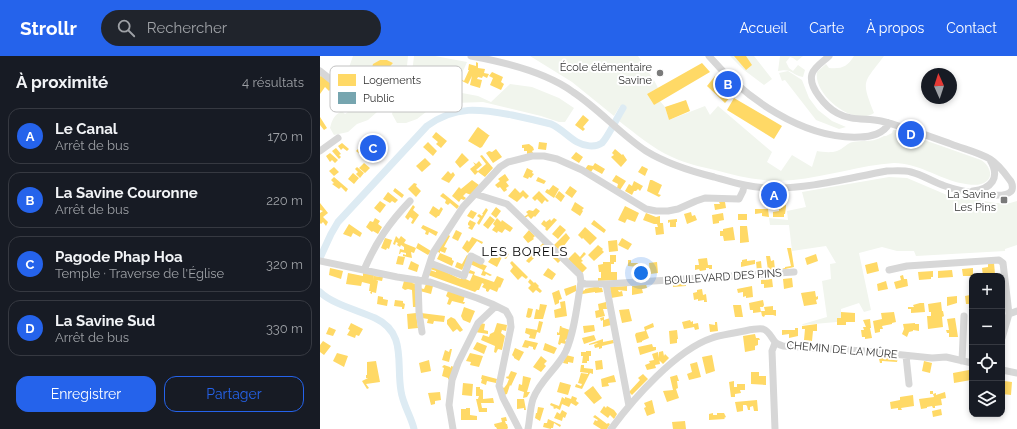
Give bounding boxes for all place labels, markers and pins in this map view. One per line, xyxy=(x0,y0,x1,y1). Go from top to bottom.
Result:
place label: École élémentaire Savine xyxy=(560,60,653,87)
marker: École élémentaire Savine xyxy=(655,68,665,78)
pin: B xyxy=(715,69,741,99)
pin: D xyxy=(898,119,924,149)
pin: C xyxy=(360,133,386,163)
pin: A xyxy=(761,180,787,210)
place label: La Savine Les Pins xyxy=(947,188,997,214)
marker: La Savine Les Pins xyxy=(999,195,1009,205)

